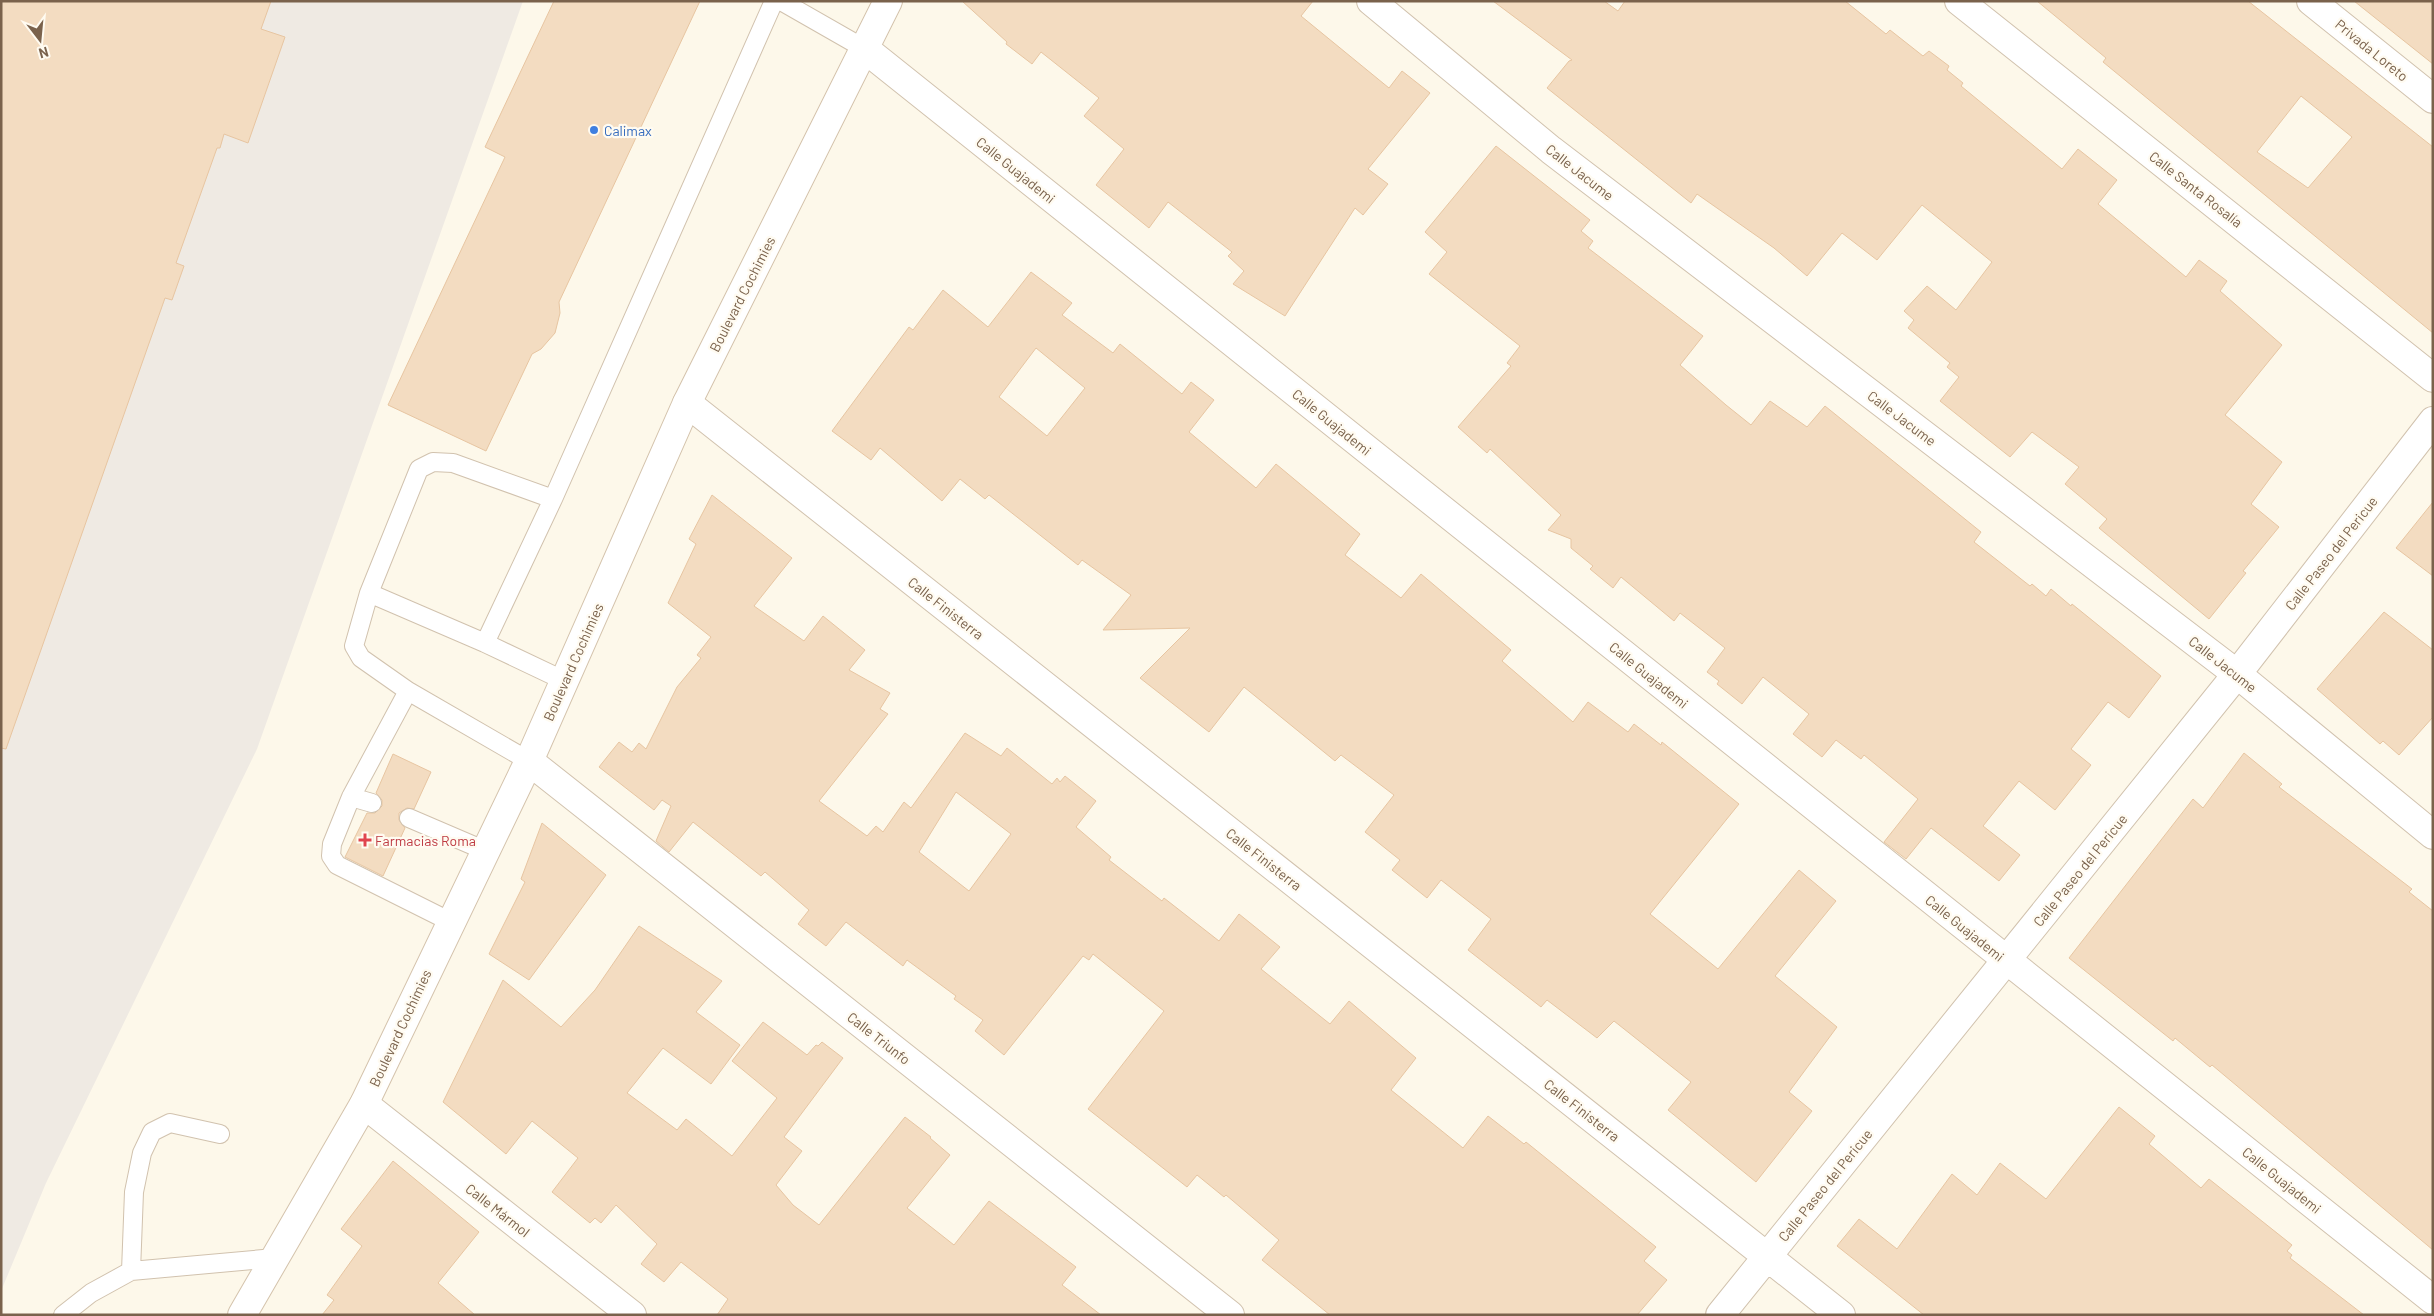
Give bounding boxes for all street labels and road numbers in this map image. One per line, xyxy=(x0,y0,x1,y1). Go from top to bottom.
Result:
street label: Privada Loreto xyxy=(2332,15,2412,85)
street label: Calle Guajademi xyxy=(973,133,1059,207)
street label: Calle Jacume xyxy=(1543,140,1617,204)
street label: Calle Santa Rosalía xyxy=(2146,147,2246,231)
street label: Boulevard Cochimies xyxy=(706,233,779,355)
street label: Calle Guajademi xyxy=(1289,385,1375,459)
street label: Calle Jacume xyxy=(1864,387,1940,449)
street label: Calle Paseo del Pericue xyxy=(2281,493,2381,613)
street label: Calle Finisterra xyxy=(905,573,987,643)
street label: Boulevard Cochimies xyxy=(539,600,607,724)
street label: Calle Jacume xyxy=(2186,632,2260,696)
street label: Calle Guajademi xyxy=(1606,638,1692,712)
street label: Calle Paseo del Pericue xyxy=(2029,810,2131,930)
street label: Calle Finisterra xyxy=(1223,824,1305,894)
street label: Calle Guajademi xyxy=(1922,891,2008,965)
street label: Boulevard Cochimies xyxy=(365,967,435,1089)
street label: Calle Triunfo xyxy=(844,1008,914,1068)
street label: Calle Finisterra xyxy=(1541,1075,1623,1145)
street label: Calle Paseo del Pericue xyxy=(1774,1125,1876,1245)
street label: Calle Guajademi xyxy=(2239,1143,2325,1217)
street label: Calle Mármol xyxy=(462,1180,534,1240)

